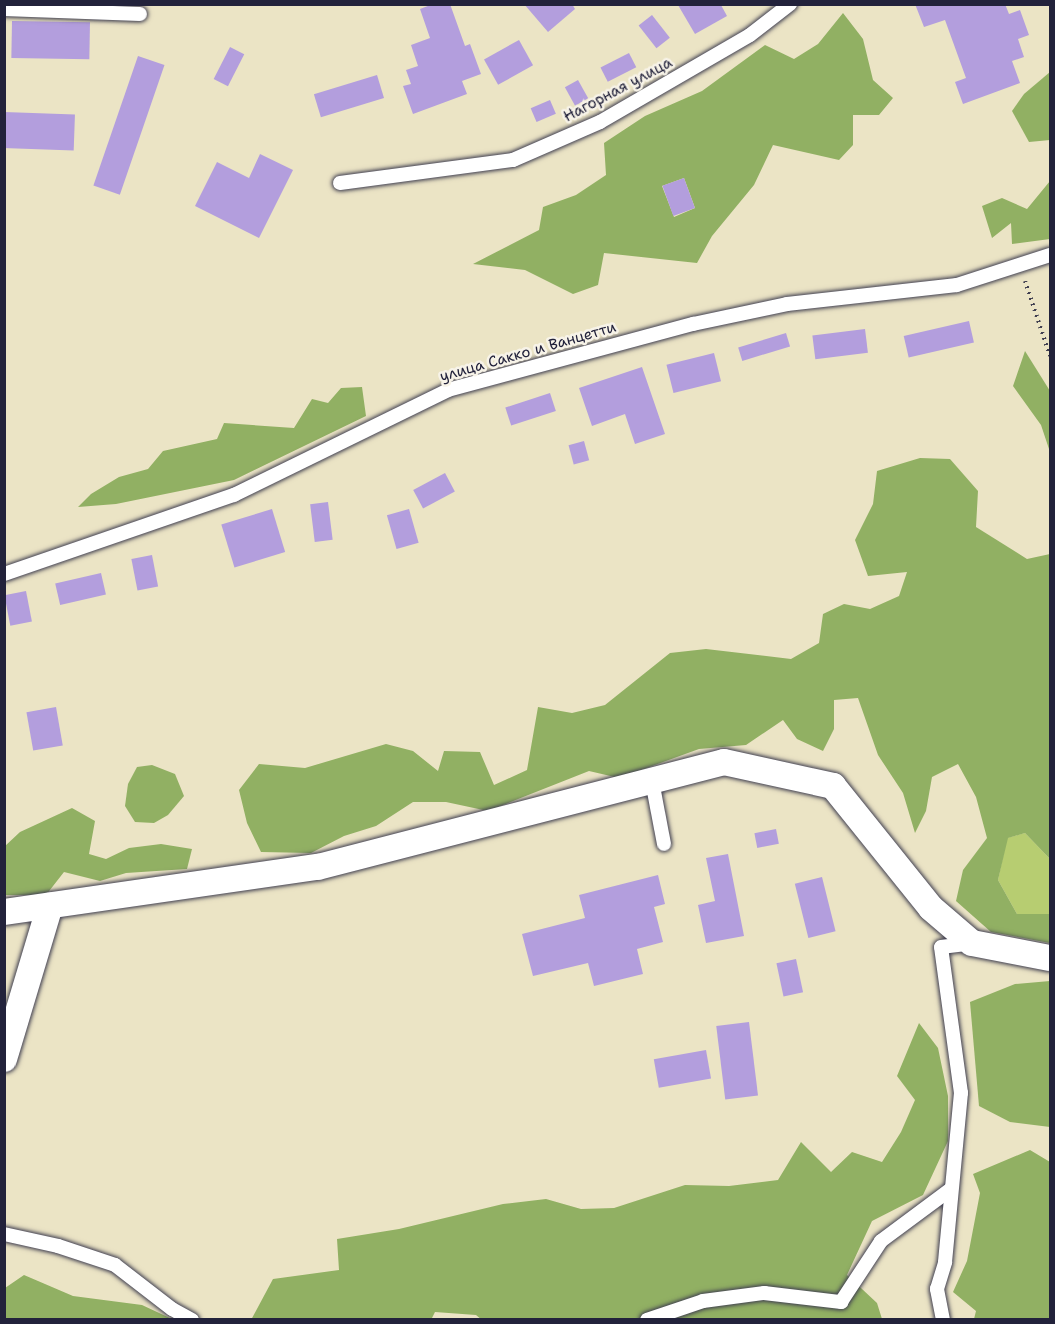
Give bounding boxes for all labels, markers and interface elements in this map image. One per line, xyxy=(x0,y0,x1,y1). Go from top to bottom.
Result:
street label: Нагорная улица xyxy=(561,54,675,126)
street label: улица Сакко и Ванцетти xyxy=(438,318,618,386)

